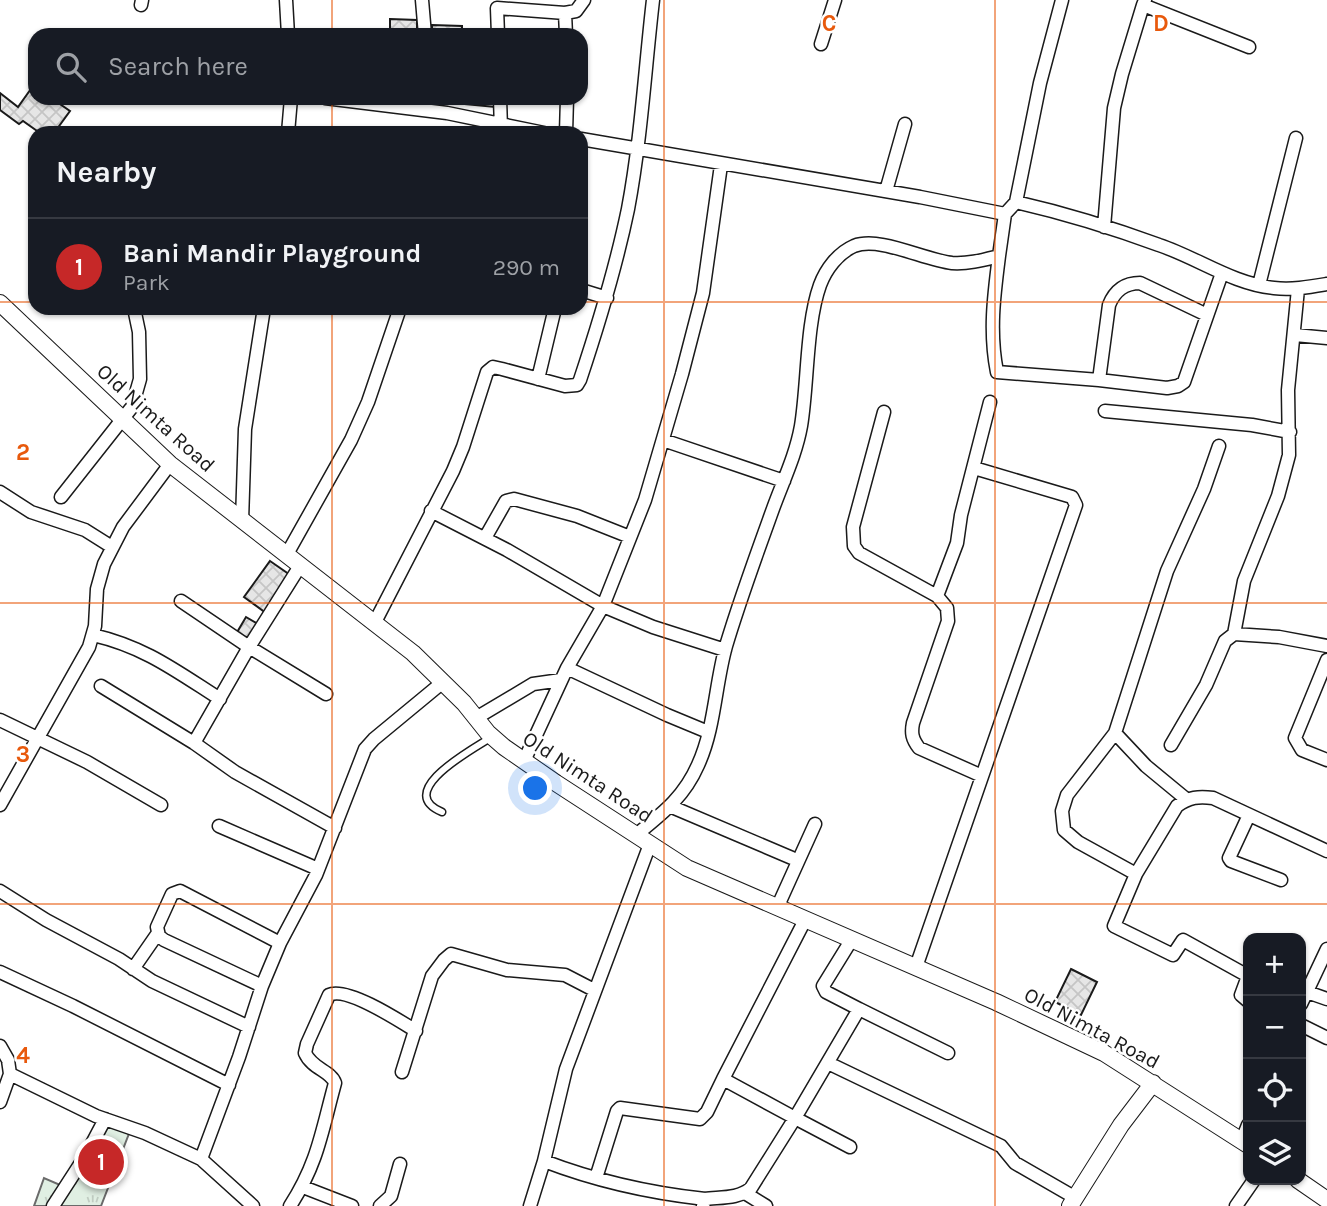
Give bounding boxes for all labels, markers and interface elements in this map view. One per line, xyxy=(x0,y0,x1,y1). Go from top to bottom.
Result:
text: C xyxy=(822,10,836,37)
text: D xyxy=(1153,10,1169,37)
search box xyxy=(28,28,588,105)
icon: search xyxy=(52,48,90,86)
text: Search here xyxy=(108,51,248,82)
text: Nearby xyxy=(56,154,156,190)
text: Bani Mandir Playground xyxy=(123,238,422,269)
text: 1 xyxy=(75,254,83,281)
text: 290 m xyxy=(493,254,560,281)
text: Park xyxy=(123,269,170,296)
street label: Old Nimta Road xyxy=(92,359,220,477)
text: 2 xyxy=(16,439,30,466)
street label: Old Nimta Road xyxy=(519,726,657,828)
text: 3 xyxy=(16,741,30,768)
your location xyxy=(518,771,552,805)
map controls xyxy=(1243,933,1306,1185)
button: + xyxy=(1243,933,1306,996)
street label: Old Nimta Road xyxy=(1020,982,1164,1074)
button: − xyxy=(1243,996,1306,1059)
text: 4 xyxy=(16,1042,30,1069)
button: locate xyxy=(1243,1059,1306,1122)
button: layers xyxy=(1243,1122,1306,1185)
pin: 1 xyxy=(78,1136,124,1188)

